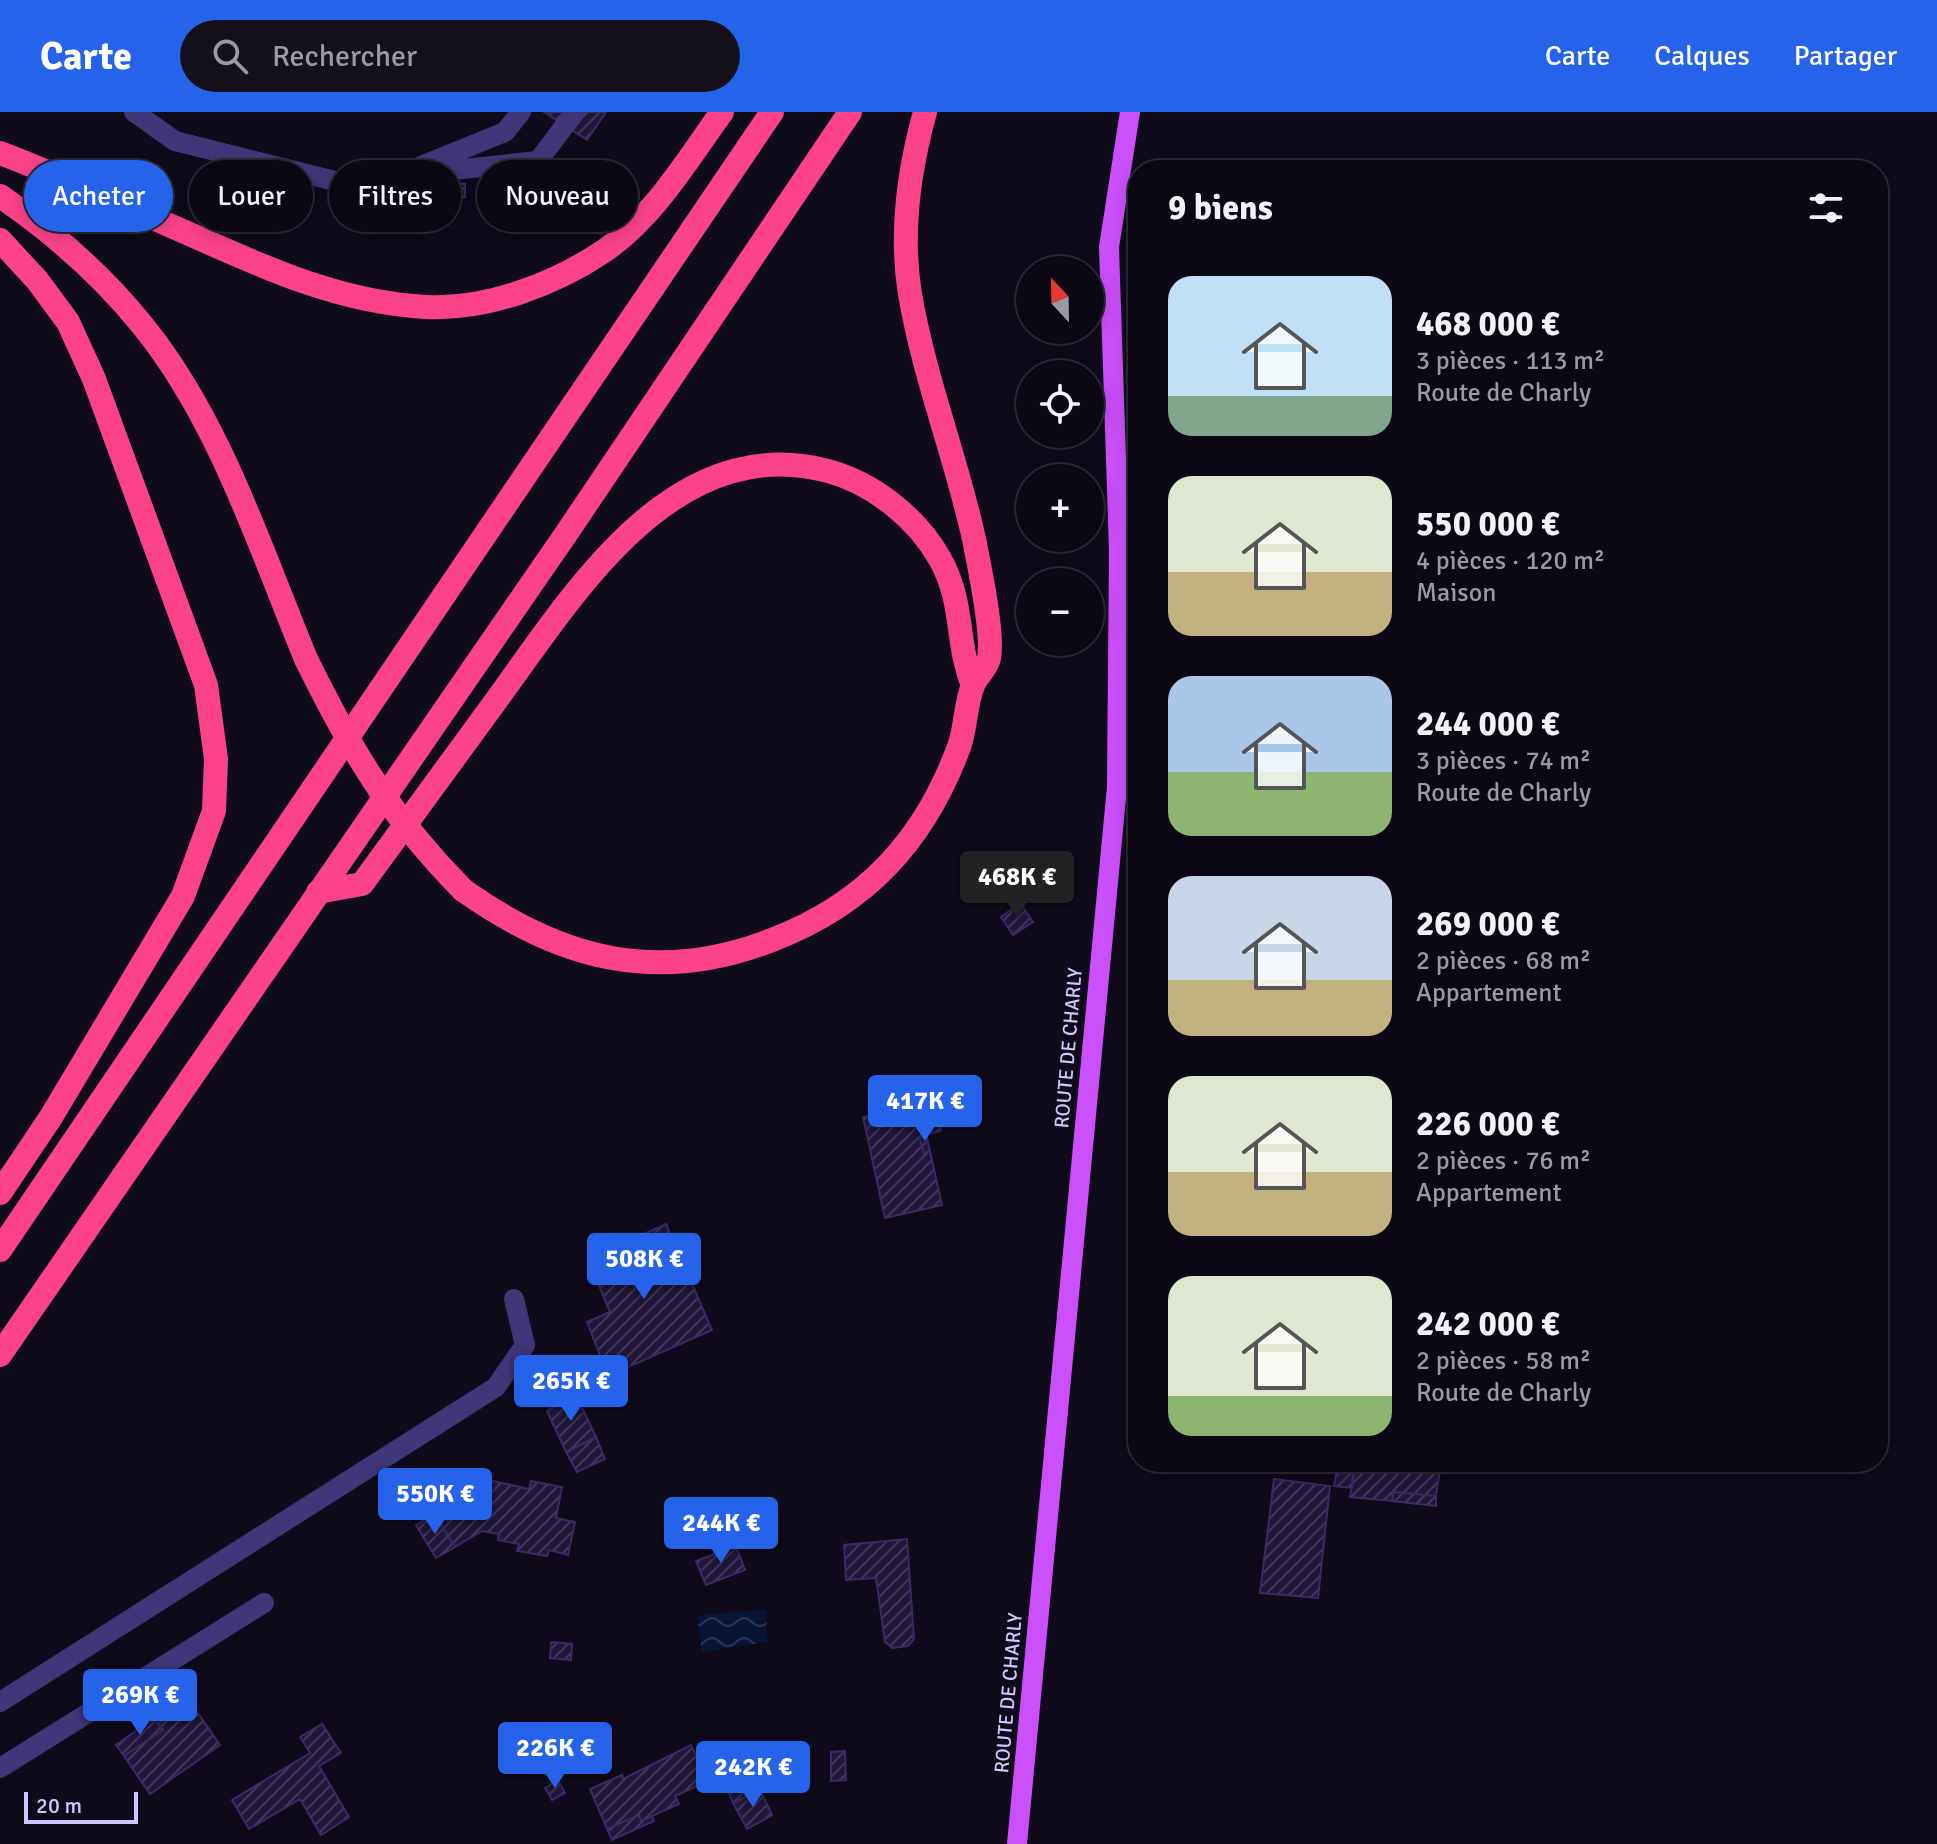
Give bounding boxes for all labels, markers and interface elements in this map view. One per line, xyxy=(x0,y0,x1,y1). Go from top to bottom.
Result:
search box xyxy=(180,20,740,92)
text: Carte xyxy=(40,33,132,80)
icon: search xyxy=(208,34,252,78)
text: Rechercher xyxy=(272,38,417,75)
text: Carte xyxy=(1545,39,1610,73)
text: Calques xyxy=(1654,39,1750,73)
text: Partager xyxy=(1794,39,1897,73)
chip: Acheter xyxy=(24,160,173,232)
chip: Louer xyxy=(189,160,313,232)
chip: Filtres xyxy=(329,160,461,232)
chip: Nouveau xyxy=(477,160,638,232)
icon: filters xyxy=(1804,186,1848,230)
text: 9 biens xyxy=(1168,187,1273,229)
north arrow xyxy=(1016,256,1104,344)
map controls xyxy=(1016,256,1104,656)
text: 468 000 € xyxy=(1416,303,1559,345)
icon: home xyxy=(1232,308,1328,404)
text: 3 pièces · 113 m² xyxy=(1416,345,1605,377)
button: locate xyxy=(1016,360,1104,448)
text: Route de Charly xyxy=(1416,377,1591,409)
button: + xyxy=(1016,464,1104,552)
text: 550 000 € xyxy=(1416,503,1559,545)
icon: home xyxy=(1232,508,1328,604)
text: 4 pièces · 120 m² xyxy=(1416,545,1605,577)
button: − xyxy=(1016,568,1104,656)
text: Maison xyxy=(1416,577,1496,609)
text: 244 000 € xyxy=(1416,703,1559,745)
icon: home xyxy=(1232,708,1328,804)
text: 3 pièces · 74 m² xyxy=(1416,745,1591,777)
text: Route de Charly xyxy=(1416,777,1591,809)
pin: 468K € xyxy=(952,851,1082,919)
text: 468K € xyxy=(978,861,1056,893)
text: 269 000 € xyxy=(1416,903,1559,945)
icon: home xyxy=(1232,908,1328,1004)
text: 2 pièces · 68 m² xyxy=(1416,945,1591,977)
street label: ROUTE DE CHARLY xyxy=(1049,967,1088,1129)
text: Appartement xyxy=(1416,977,1562,1009)
pin: 417K € xyxy=(860,1075,990,1143)
text: 417K € xyxy=(886,1085,964,1117)
text: 226 000 € xyxy=(1416,1103,1559,1145)
icon: home xyxy=(1232,1108,1328,1204)
text: 2 pièces · 76 m² xyxy=(1416,1145,1591,1177)
text: Appartement xyxy=(1416,1177,1562,1209)
pin: 508K € xyxy=(579,1233,709,1301)
text: 508K € xyxy=(605,1243,683,1275)
text: 242 000 € xyxy=(1416,1303,1559,1345)
icon: home xyxy=(1232,1308,1328,1404)
text: 2 pièces · 58 m² xyxy=(1416,1345,1591,1377)
pin: 265K € xyxy=(506,1355,636,1423)
text: 265K € xyxy=(532,1365,610,1397)
text: Route de Charly xyxy=(1416,1377,1591,1409)
pin: 550K € xyxy=(370,1468,500,1536)
text: 550K € xyxy=(396,1478,474,1510)
pin: 244K € xyxy=(656,1497,786,1565)
text: 244K € xyxy=(682,1507,760,1539)
street label: ROUTE DE CHARLY xyxy=(989,1612,1028,1774)
pin: 269K € xyxy=(75,1669,205,1737)
text: 269K € xyxy=(101,1679,179,1711)
pin: 226K € xyxy=(490,1722,620,1790)
text: 226K € xyxy=(516,1732,594,1764)
pin: 242K € xyxy=(688,1741,818,1809)
text: 242K € xyxy=(714,1751,792,1783)
scale bar xyxy=(24,1788,138,1824)
text: 20 m xyxy=(36,1792,82,1819)

